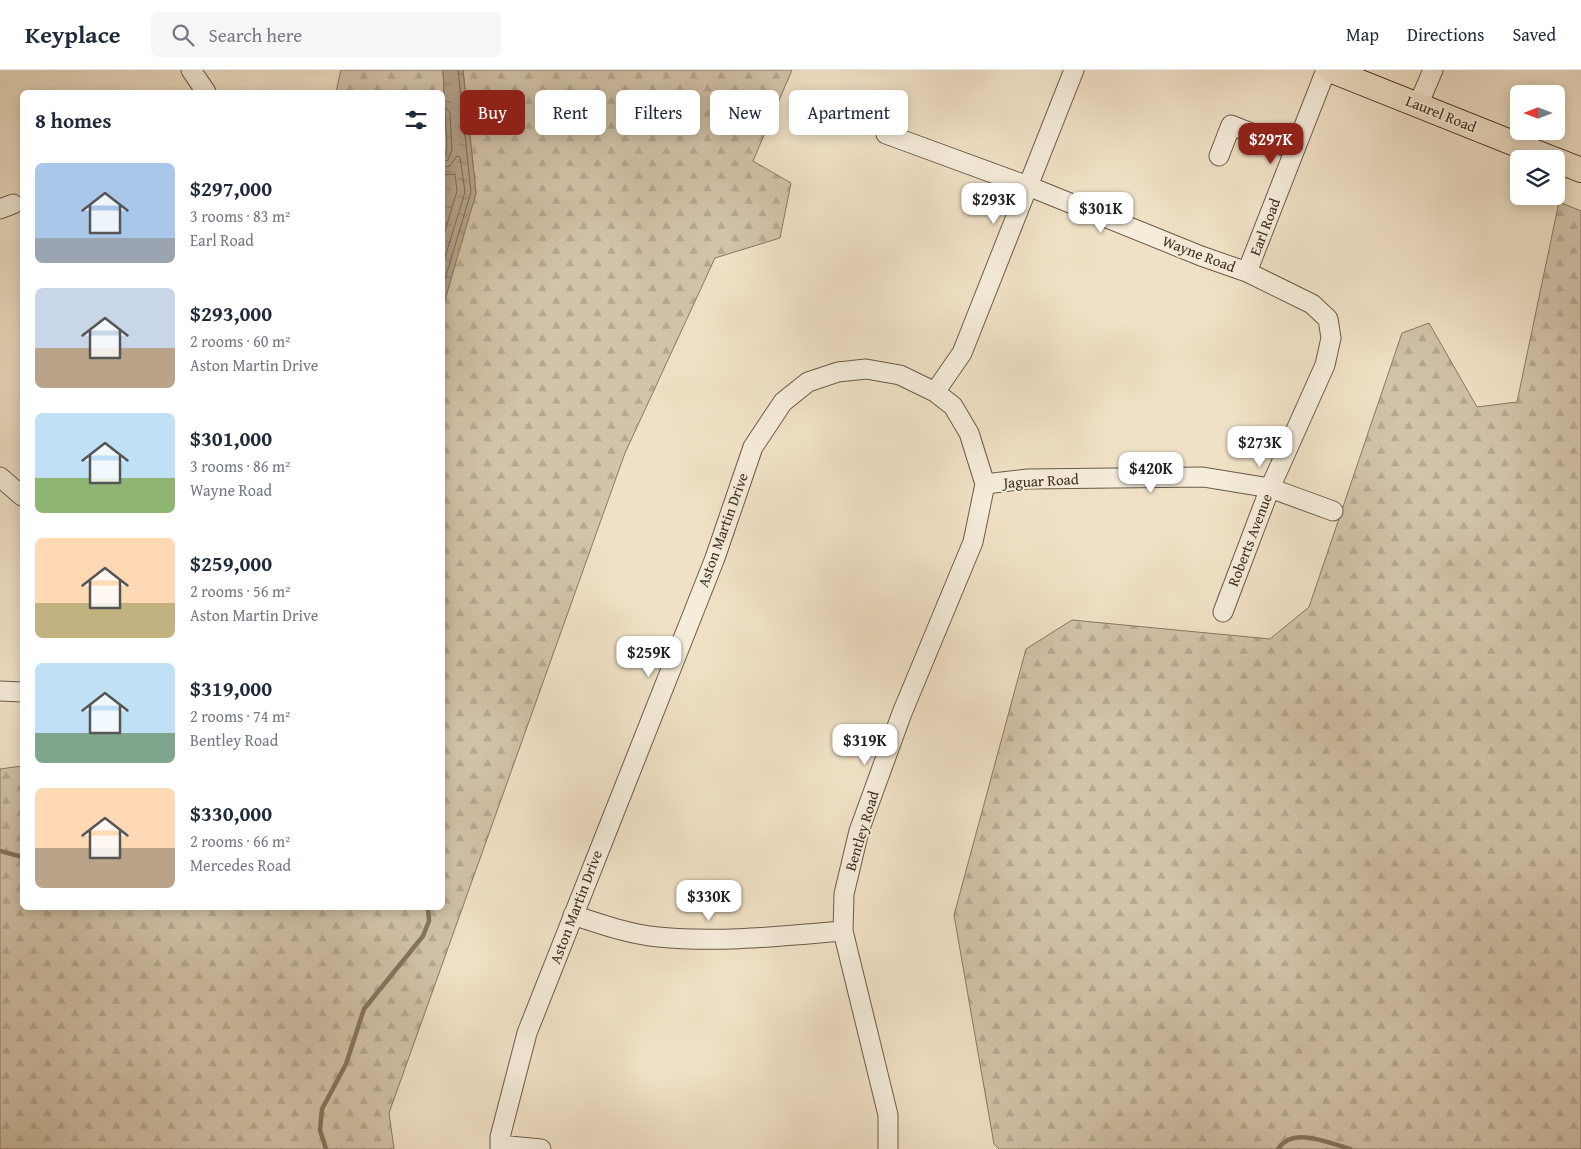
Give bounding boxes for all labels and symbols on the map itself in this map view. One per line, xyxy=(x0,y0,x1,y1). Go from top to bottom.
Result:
north arrow xyxy=(1510,85,1565,140)
street label: Laurel Road xyxy=(1403,90,1480,137)
pin: $297K xyxy=(1236,122,1306,165)
pin: $293K xyxy=(959,182,1029,225)
pin: $301K xyxy=(1066,191,1136,234)
street label: Earl Road xyxy=(1244,195,1285,258)
street label: Wayne Road xyxy=(1160,230,1239,277)
pin: $273K xyxy=(1225,426,1295,468)
pin: $420K xyxy=(1116,452,1186,494)
street label: Jaguar Road xyxy=(1001,468,1079,493)
street label: Aston Martin Drive xyxy=(692,470,753,590)
street label: Roberts Avenue xyxy=(1222,490,1277,589)
pin: $259K xyxy=(614,636,684,678)
pin: $319K xyxy=(830,724,900,766)
street label: Bentley Road xyxy=(839,788,884,873)
street label: Aston Martin Drive xyxy=(544,847,607,967)
pin: $330K xyxy=(674,880,744,922)

